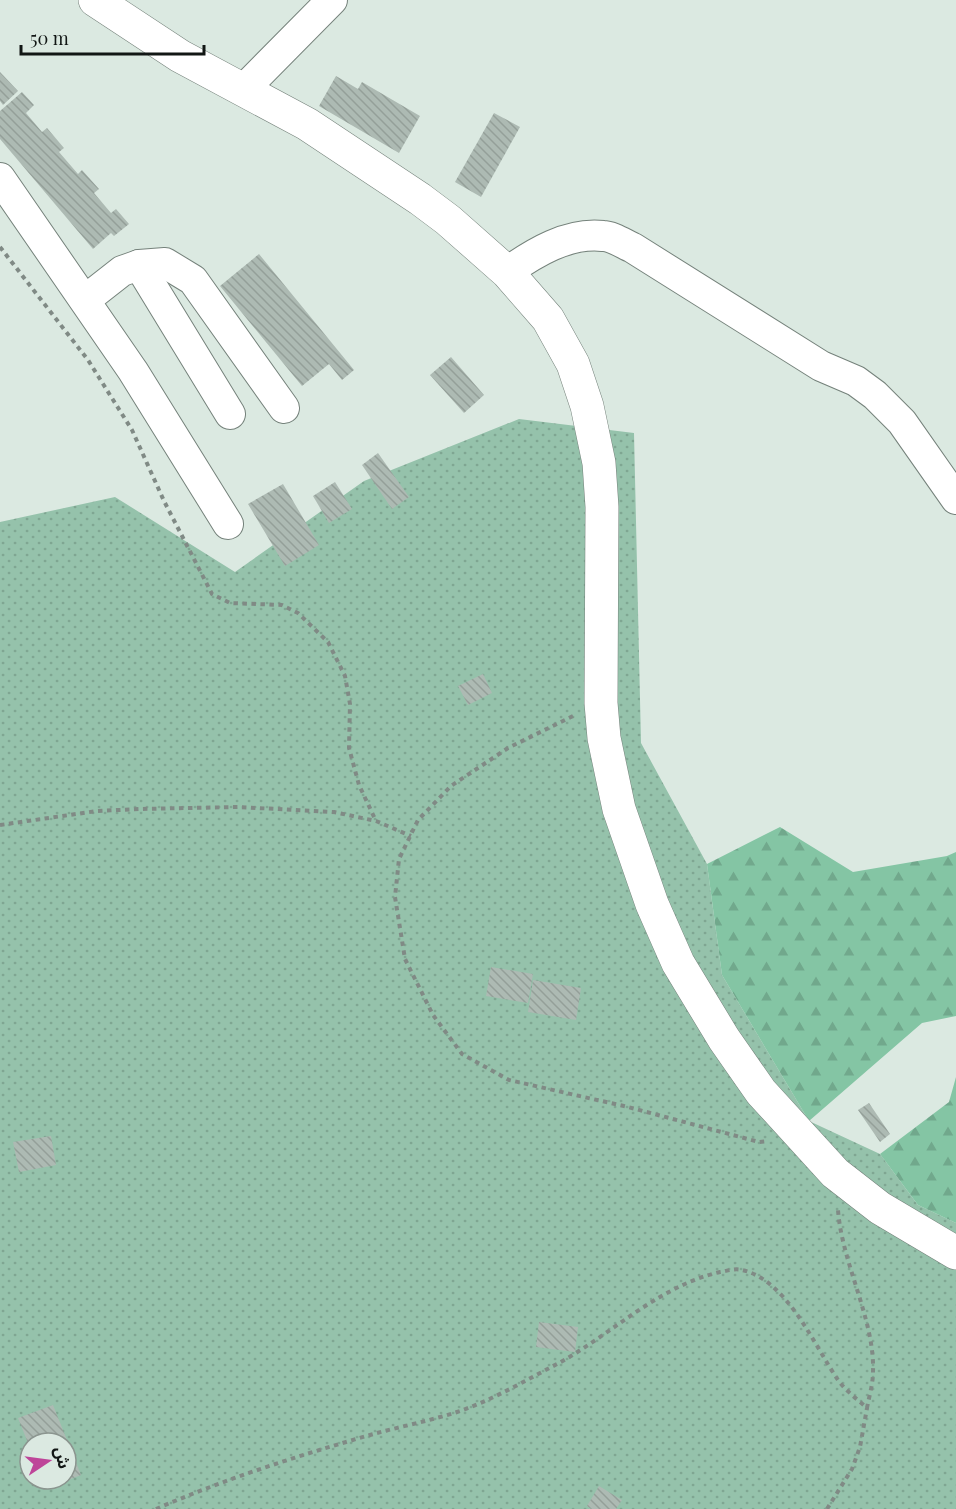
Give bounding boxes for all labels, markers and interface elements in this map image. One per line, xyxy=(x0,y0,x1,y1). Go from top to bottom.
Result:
scale bar xyxy=(21,18,204,56)
text: 50 m xyxy=(30,26,69,50)
north arrow xyxy=(18,1431,78,1491)
text: ش xyxy=(50,1444,76,1471)

